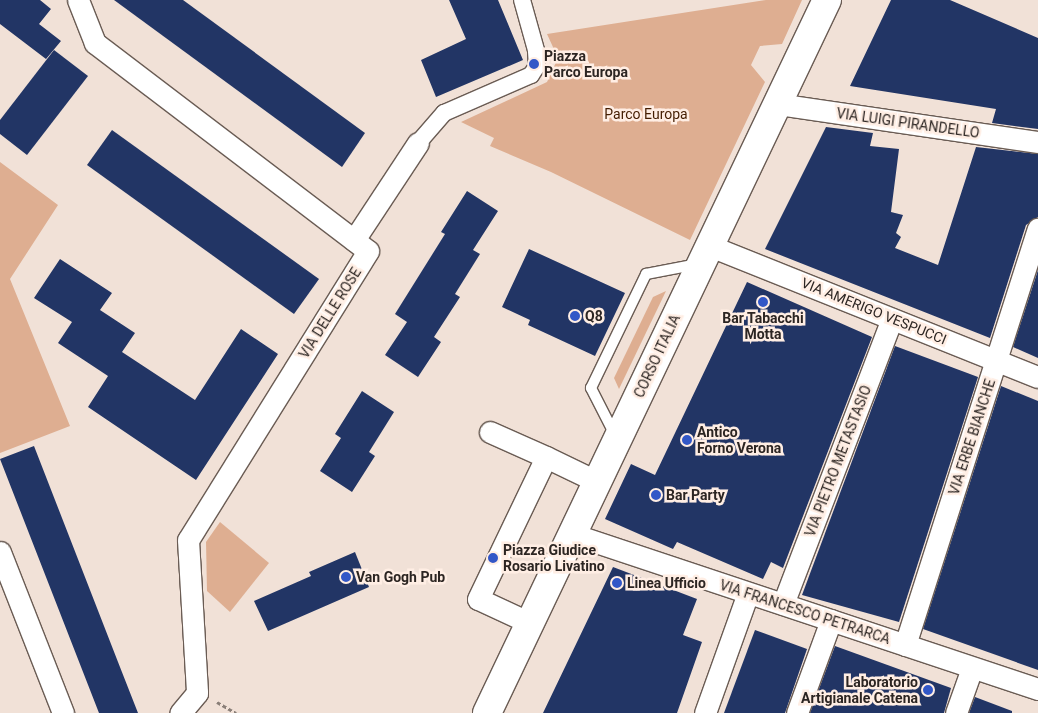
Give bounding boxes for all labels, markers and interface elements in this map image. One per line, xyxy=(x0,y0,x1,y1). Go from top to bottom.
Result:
place label: Piazza Parco Europa xyxy=(544,48,628,80)
marker: Piazza Parco Europa xyxy=(528,58,540,70)
street label: VIA LUIGI PIRANDELLO xyxy=(835,105,981,141)
park label: Parco Europa xyxy=(604,106,688,122)
street label: VIA DELLE ROSE xyxy=(295,265,365,361)
street label: VIA AMERIGO VESPUCCI xyxy=(799,274,949,348)
marker: Bar Tabacchi Motta xyxy=(757,296,769,308)
place label: Q8 xyxy=(585,308,603,324)
marker: Q8 xyxy=(569,310,581,322)
place label: Bar Tabacchi Motta xyxy=(722,310,804,342)
street label: CORSO ITALIA xyxy=(630,312,684,400)
street label: VIA ERBE BIANCHE xyxy=(945,377,999,497)
street label: VIA PIETRO METASTASIO xyxy=(801,383,875,539)
place label: Antico Forno Verona xyxy=(697,424,781,457)
marker: Antico Forno Verona xyxy=(681,434,693,446)
place label: Bar Party xyxy=(666,487,725,503)
marker: Bar Party xyxy=(650,489,662,501)
place label: Piazza Giudice Rosario Livatino xyxy=(503,542,605,574)
marker: Piazza Giudice Rosario Livatino xyxy=(487,552,499,564)
place label: Van Gogh Pub xyxy=(356,569,445,585)
marker: Van Gogh Pub xyxy=(340,571,352,583)
place label: Linea Ufficio xyxy=(627,575,706,591)
street label: VIA FRANCESCO PETRARCA xyxy=(718,576,892,648)
marker: Linea Ufficio xyxy=(611,577,623,589)
place label: Laboratorio Artigianale Catena xyxy=(801,674,918,706)
marker: Laboratorio Artigianale Catena xyxy=(922,684,934,696)

